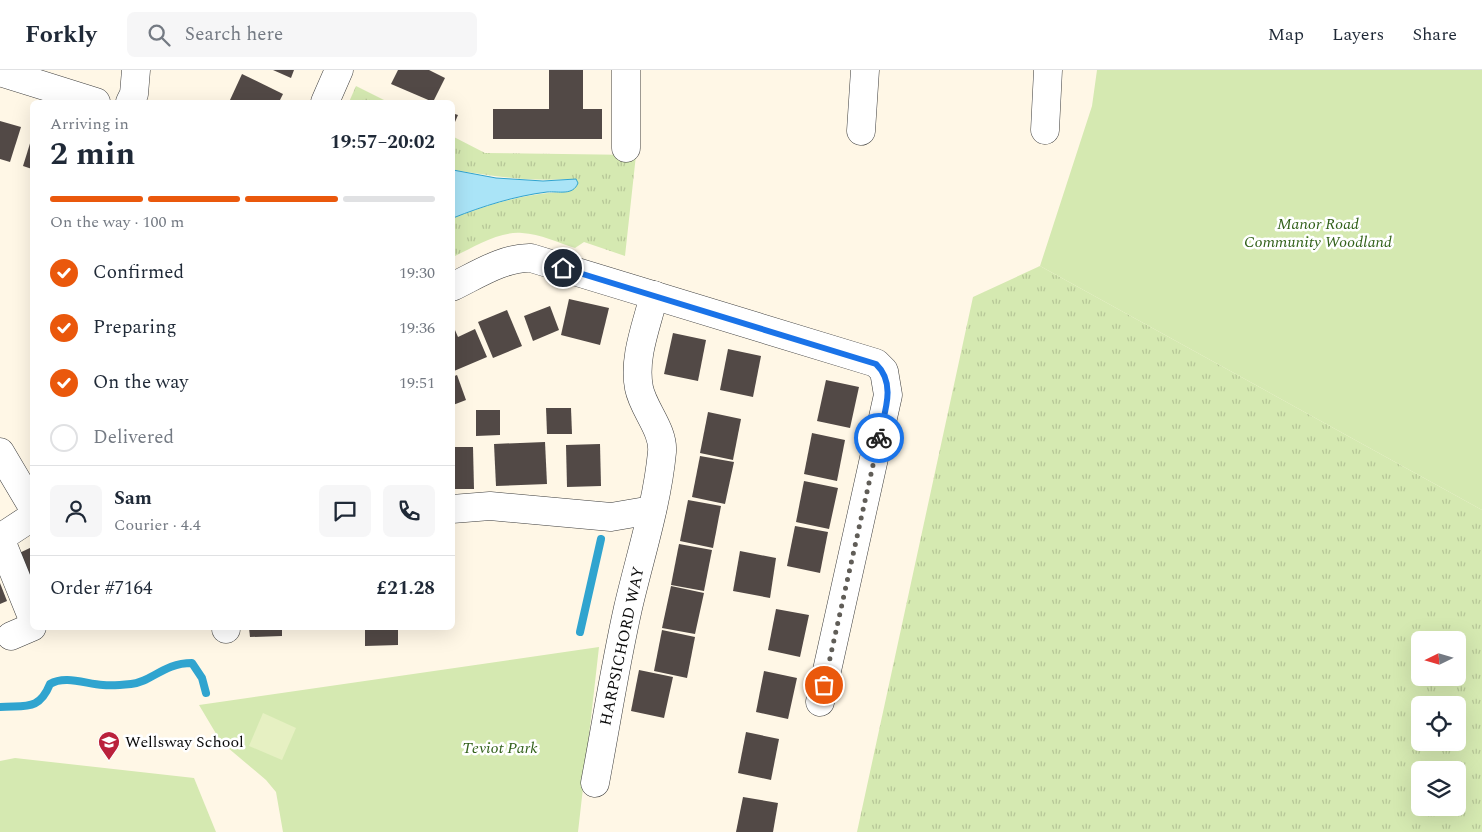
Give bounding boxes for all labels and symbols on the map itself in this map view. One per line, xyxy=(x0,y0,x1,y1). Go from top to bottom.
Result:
park label: Manor Road Community Woodland xyxy=(1244,212,1392,254)
pin xyxy=(542,247,584,289)
courier xyxy=(854,413,904,463)
street label: HARPSICHORD WAY xyxy=(593,564,651,728)
north arrow xyxy=(1411,631,1466,686)
pin xyxy=(803,664,845,706)
school or university icon: Wellsway School xyxy=(97,730,121,761)
place label: Wellsway School xyxy=(125,730,244,754)
park label: Teviot Park xyxy=(462,736,538,760)

